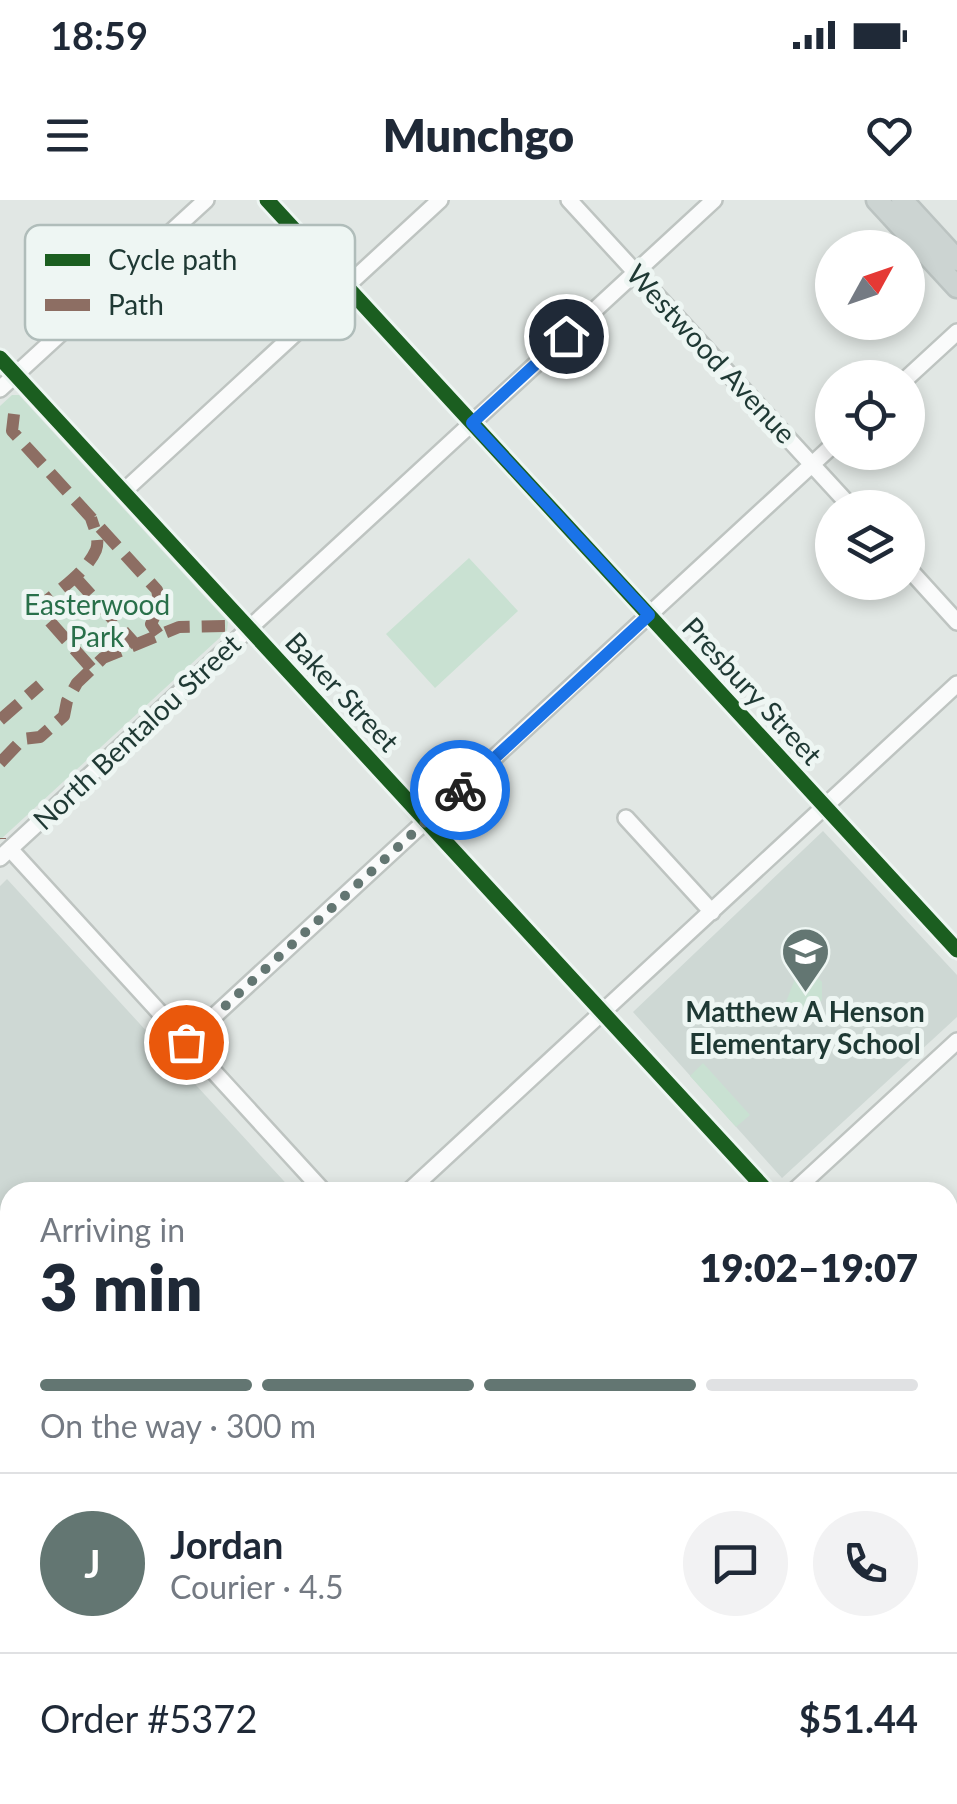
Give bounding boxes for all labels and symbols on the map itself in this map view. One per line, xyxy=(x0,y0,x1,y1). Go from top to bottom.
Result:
legend xyxy=(25,225,355,340)
north arrow xyxy=(815,230,925,340)
text: Cycle path xyxy=(108,242,237,276)
street label: Westwood Avenue xyxy=(620,257,803,450)
text: Path xyxy=(108,287,164,321)
pin xyxy=(524,294,609,379)
park label: Easterwood Park xyxy=(24,587,170,653)
street label: Presbury Street xyxy=(676,610,830,771)
street label: Baker Street xyxy=(279,625,406,758)
street label: North Bentalou Street xyxy=(26,626,247,836)
courier xyxy=(410,740,510,840)
school or university icon: Matthew A Henson Elementary School xyxy=(779,926,831,994)
place label: Matthew A Henson Elementary School xyxy=(685,994,925,1060)
pin xyxy=(144,1000,229,1085)

